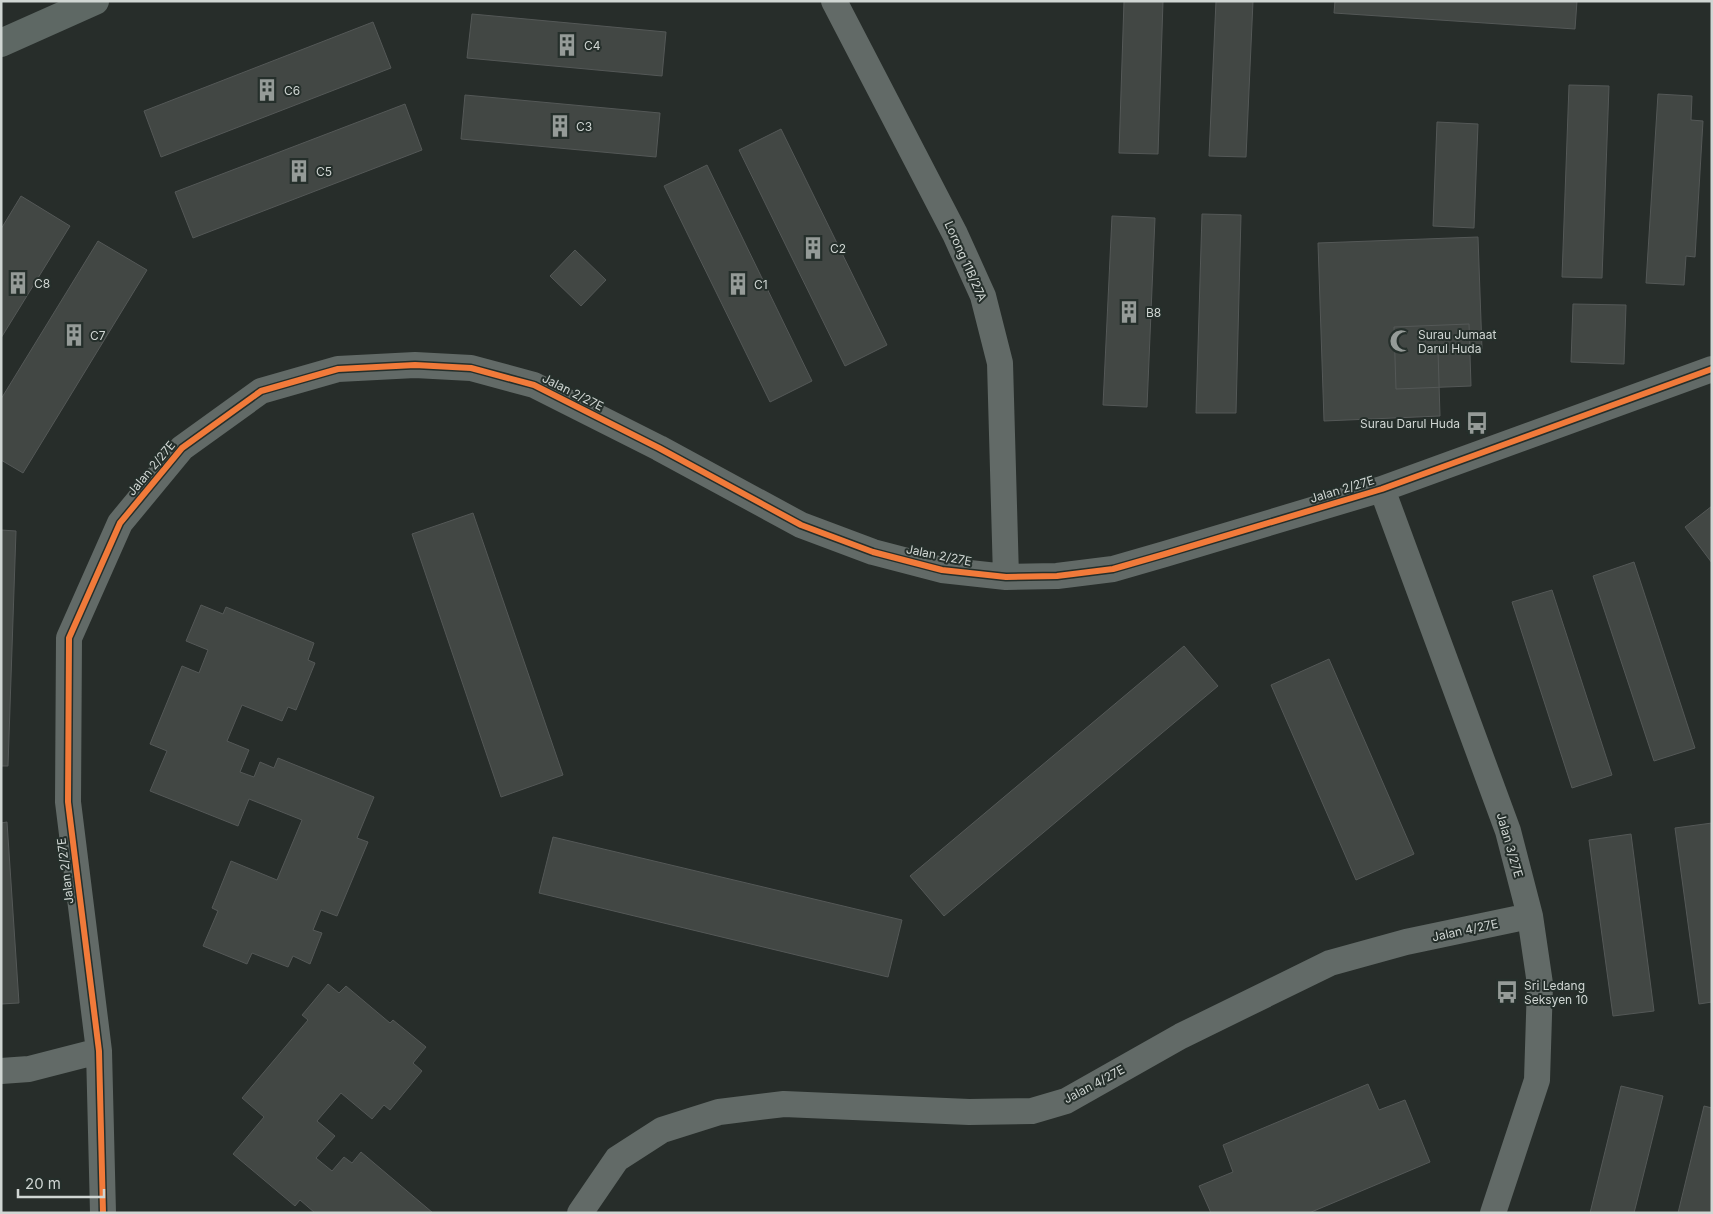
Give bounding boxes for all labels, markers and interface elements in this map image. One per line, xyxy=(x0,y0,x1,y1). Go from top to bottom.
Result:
building icon: C4 xyxy=(554,32,580,58)
place label: C4 xyxy=(584,38,601,53)
building icon: C6 xyxy=(254,77,280,103)
place label: C6 xyxy=(284,83,300,98)
building icon: C3 xyxy=(547,113,573,139)
place label: C3 xyxy=(576,119,592,134)
building icon: C5 xyxy=(286,158,312,184)
place label: C5 xyxy=(316,164,332,179)
street label: Lorong 11B/27A xyxy=(942,219,990,303)
building icon: C2 xyxy=(800,235,826,261)
place label: C2 xyxy=(830,241,846,256)
building icon: C8 xyxy=(5,270,31,296)
building icon: C1 xyxy=(725,271,751,297)
place label: C8 xyxy=(34,276,50,291)
place label: C1 xyxy=(754,277,768,292)
building icon: B8 xyxy=(1116,299,1142,325)
place label: B8 xyxy=(1146,305,1161,320)
building icon: C7 xyxy=(61,322,87,348)
place label: Surau Jumaat Darul Huda xyxy=(1418,327,1496,356)
place label: C7 xyxy=(90,328,106,343)
mosque icon: Surau Jumaat Darul Huda xyxy=(1388,328,1414,354)
street label: Jalan 2/27E xyxy=(540,370,606,414)
bus stop icon: Surau Darul Huda xyxy=(1464,410,1490,436)
place label: Surau Darul Huda xyxy=(1360,416,1460,431)
street label: Jalan 2/27E xyxy=(124,438,178,498)
street label: Jalan 2/27E xyxy=(1308,472,1376,506)
street label: Jalan 2/27E xyxy=(905,541,973,569)
street label: Jalan 3/27E xyxy=(1494,811,1526,879)
street label: Jalan 2/27E xyxy=(53,837,77,905)
street label: Jalan 4/27E xyxy=(1431,916,1499,944)
place label: Sri Ledang Seksyen 10 xyxy=(1524,978,1588,1007)
bus stop icon: Sri Ledang Seksyen 10 xyxy=(1494,979,1520,1005)
street label: Jalan 4/27E xyxy=(1061,1062,1127,1106)
scale bar xyxy=(18,1166,104,1198)
text: 20 m xyxy=(25,1174,61,1193)

